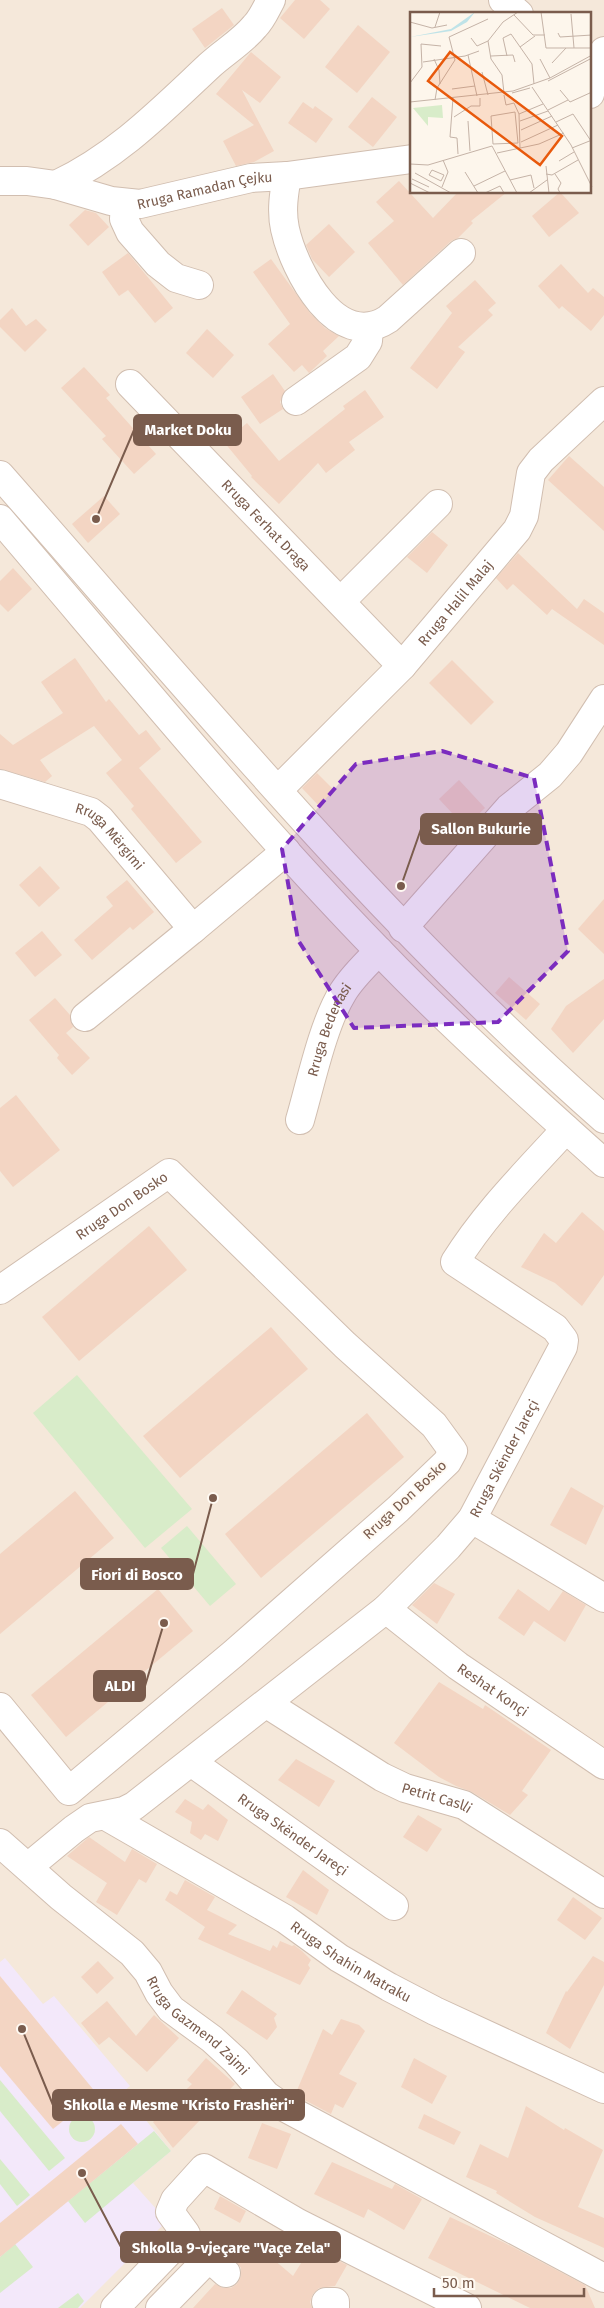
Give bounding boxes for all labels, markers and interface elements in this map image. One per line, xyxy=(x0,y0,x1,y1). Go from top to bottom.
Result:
inset map xyxy=(410,12,592,194)
street label: Rruga Ramadan Çejku xyxy=(135,168,273,213)
callout: Market Doku xyxy=(134,415,241,445)
text: Market Doku xyxy=(145,421,232,439)
street label: Rruga Ferhat Draga xyxy=(218,476,314,574)
street label: Rruga Halil Malaj xyxy=(414,556,496,649)
street label: Rruga Mërgimi xyxy=(73,799,148,873)
callout: Sallon Bukurie xyxy=(421,814,541,844)
text: Sallon Bukurie xyxy=(431,820,531,838)
street label: Rruga Bedenasi xyxy=(304,980,355,1078)
street label: Rruga Don Bosko xyxy=(72,1168,171,1243)
street label: Rruga Skënder Jareçi xyxy=(466,1396,542,1520)
street label: Rruga Don Bosko xyxy=(360,1457,450,1543)
callout: Fiori di Bosco xyxy=(81,1559,193,1589)
text: Fiori di Bosco xyxy=(91,1566,183,1584)
street label: Reshat Konçi xyxy=(454,1660,532,1720)
callout: ALDI xyxy=(94,1671,145,1701)
text: ALDI xyxy=(104,1677,135,1695)
street label: Petrit Caslli xyxy=(400,1779,475,1817)
street label: Rruga Skënder Jareçi xyxy=(234,1789,351,1879)
street label: Rruga Shahin Matraku xyxy=(287,1917,414,2006)
street label: Rruga Gazmend Zajmi xyxy=(143,1973,253,2079)
callout: Shkolla e Mesme "Kristo Frashëri" xyxy=(53,2090,304,2120)
text: Shkolla e Mesme "Kristo Frashëri" xyxy=(63,2096,295,2114)
callout: Shkolla 9-vjeçare "Vaçe Zela" xyxy=(121,2232,340,2262)
text: Shkolla 9-vjeçare "Vaçe Zela" xyxy=(132,2239,330,2258)
scale bar xyxy=(434,2266,584,2298)
text: 50 m xyxy=(442,2274,475,2292)

